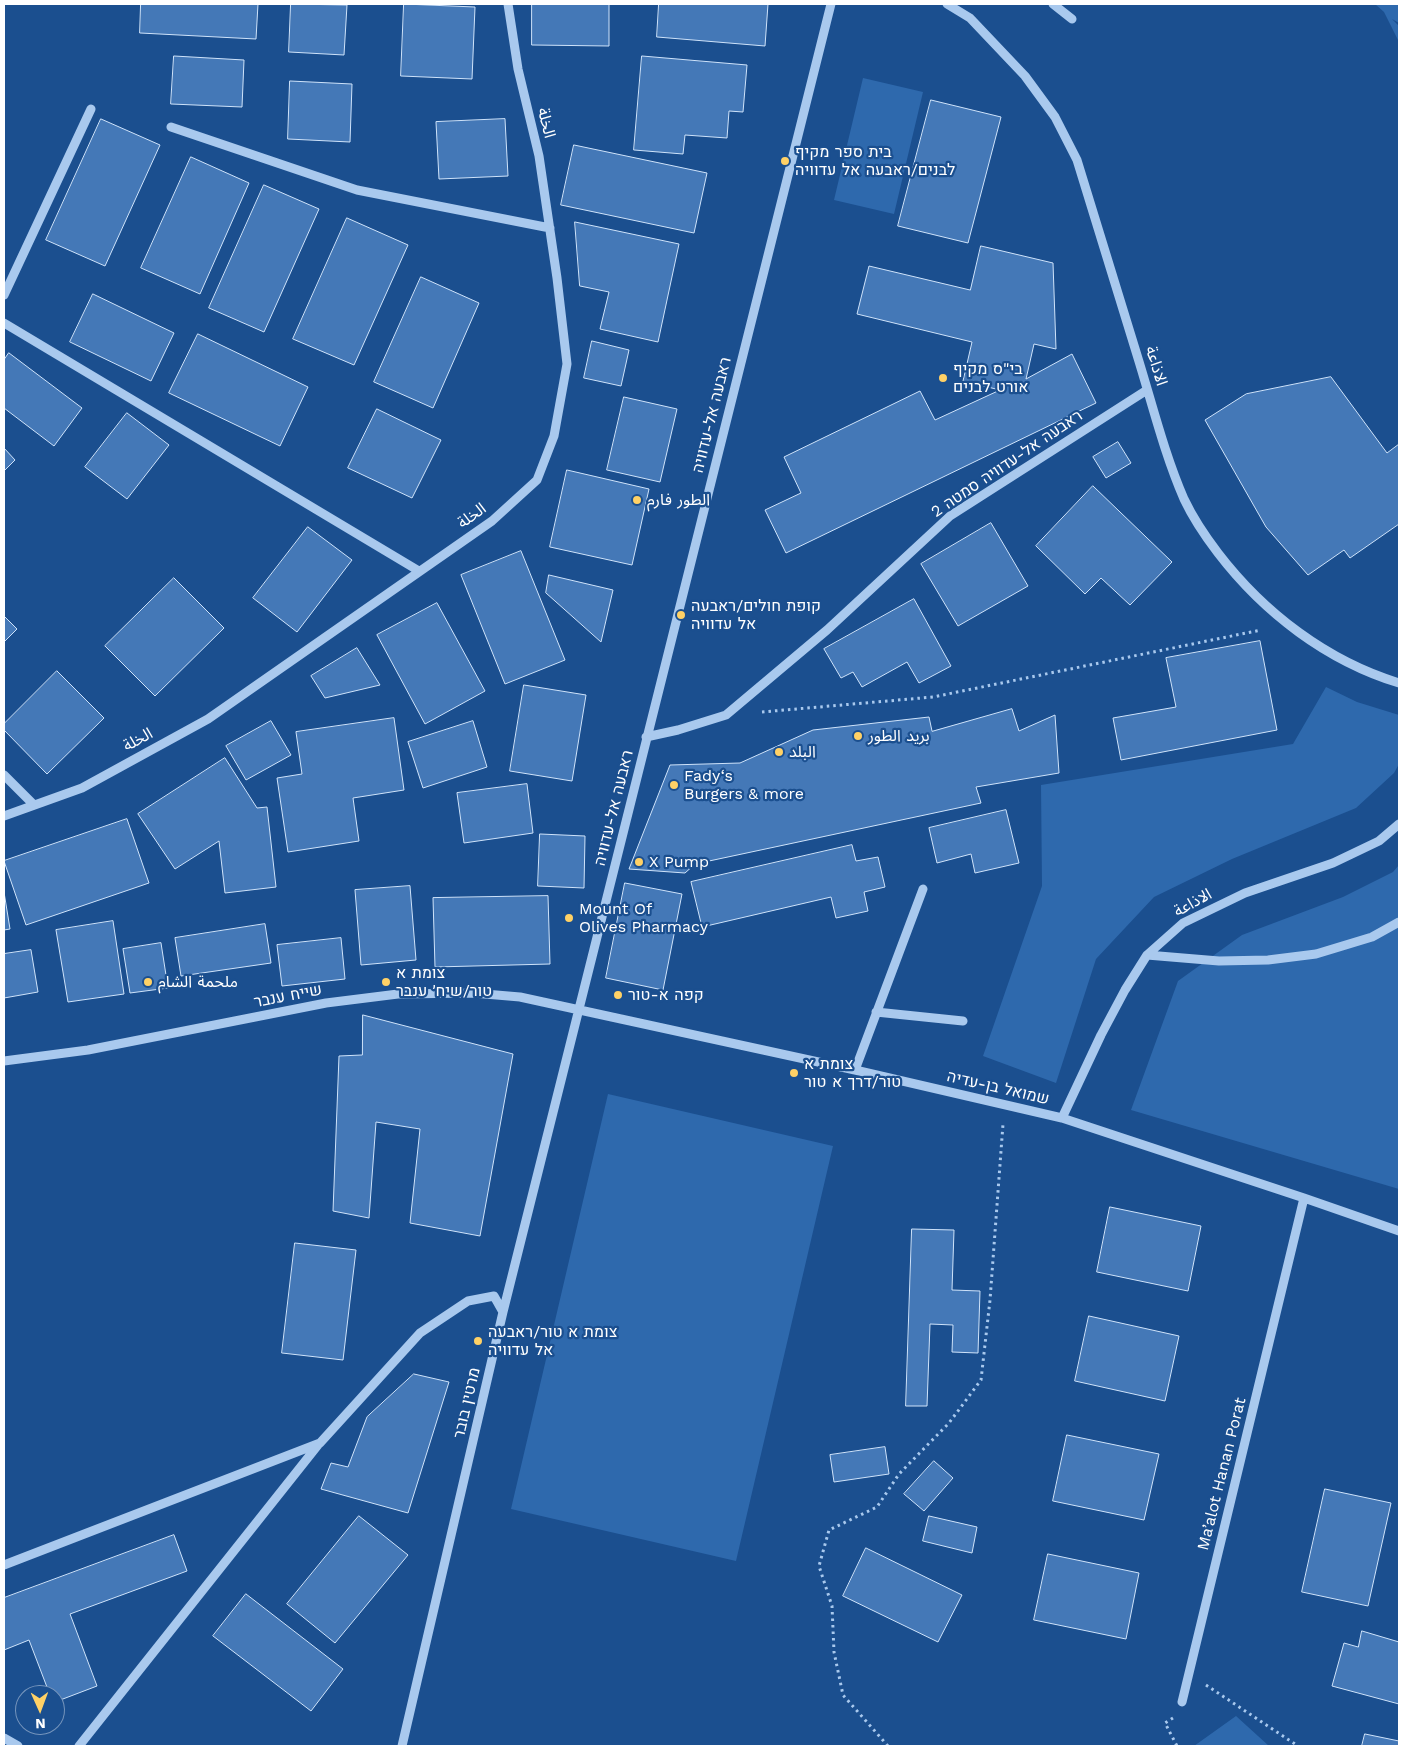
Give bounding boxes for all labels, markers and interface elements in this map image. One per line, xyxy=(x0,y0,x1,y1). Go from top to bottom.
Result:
street label: الخلة xyxy=(533,106,559,140)
place label: בית ספר מקיף לבנים/ראבעה אל עדוויה xyxy=(795,142,955,180)
marker: בית ספר מקיף לבנים/ראבעה אל עדוויה xyxy=(779,155,791,167)
street label: الاذاعة xyxy=(1141,344,1171,388)
street label: ראבעה אל-עדוויה xyxy=(688,355,736,475)
place label: בי"ס מקיף אורט לבנים xyxy=(953,359,1029,397)
marker: בי"ס מקיף אורט לבנים xyxy=(937,372,949,384)
street label: ראבעה אל-עדוויה סמטה 2 xyxy=(928,406,1086,522)
place label: الطور فارم xyxy=(647,490,710,510)
marker: الطور فارم xyxy=(631,494,643,506)
street label: الخلة xyxy=(454,499,490,533)
place label: קופת חולים/ראבעה אל עדוויה xyxy=(691,596,821,634)
marker: קופת חולים/ראבעה אל עדוויה xyxy=(675,609,687,621)
street label: الخلة xyxy=(120,724,156,756)
place label: بريد الطور xyxy=(868,726,930,746)
marker: بريد الطور xyxy=(852,730,864,742)
place label: البلد xyxy=(789,742,816,762)
marker: البلد xyxy=(773,746,785,758)
street label: ראבעה אל-עדוויה xyxy=(590,748,638,868)
place label: Fady‘s Burgers & more xyxy=(684,766,804,804)
marker: Fady‘s Burgers & more xyxy=(668,779,680,791)
place label: X Pump xyxy=(649,852,709,872)
marker: X Pump xyxy=(633,856,645,868)
street label: الاذاعة xyxy=(1171,885,1215,921)
place label: Mount Of Olives Pharmacy xyxy=(579,899,708,937)
marker: Mount Of Olives Pharmacy xyxy=(563,912,575,924)
place label: צומת א טור/שיח׳ ענבר xyxy=(396,963,492,1001)
place label: ملحمة الشام xyxy=(158,972,238,992)
marker: ملحمة الشام xyxy=(142,976,154,988)
marker: צומת א טור/שיח׳ ענבר xyxy=(380,976,392,988)
street label: שייח ענבר xyxy=(252,980,324,1012)
place label: קפה א-טור xyxy=(628,985,704,1005)
marker: קפה א-טור xyxy=(612,989,624,1001)
place label: צומת א טור/דרך א טור xyxy=(804,1054,901,1092)
marker: צומת א טור/דרך א טור xyxy=(788,1067,800,1079)
street label: שמואל בן-עדיה xyxy=(945,1067,1051,1109)
place label: צומת א טור/ראבעה אל עדוויה xyxy=(488,1322,617,1360)
marker: צומת א טור/ראבעה אל עדוויה xyxy=(472,1335,484,1347)
street label: מרטין בובר xyxy=(450,1366,484,1440)
street label: Ma’alot Hanan Porat xyxy=(1194,1396,1250,1552)
north arrow xyxy=(15,1685,65,1735)
text: N xyxy=(35,1716,46,1732)

